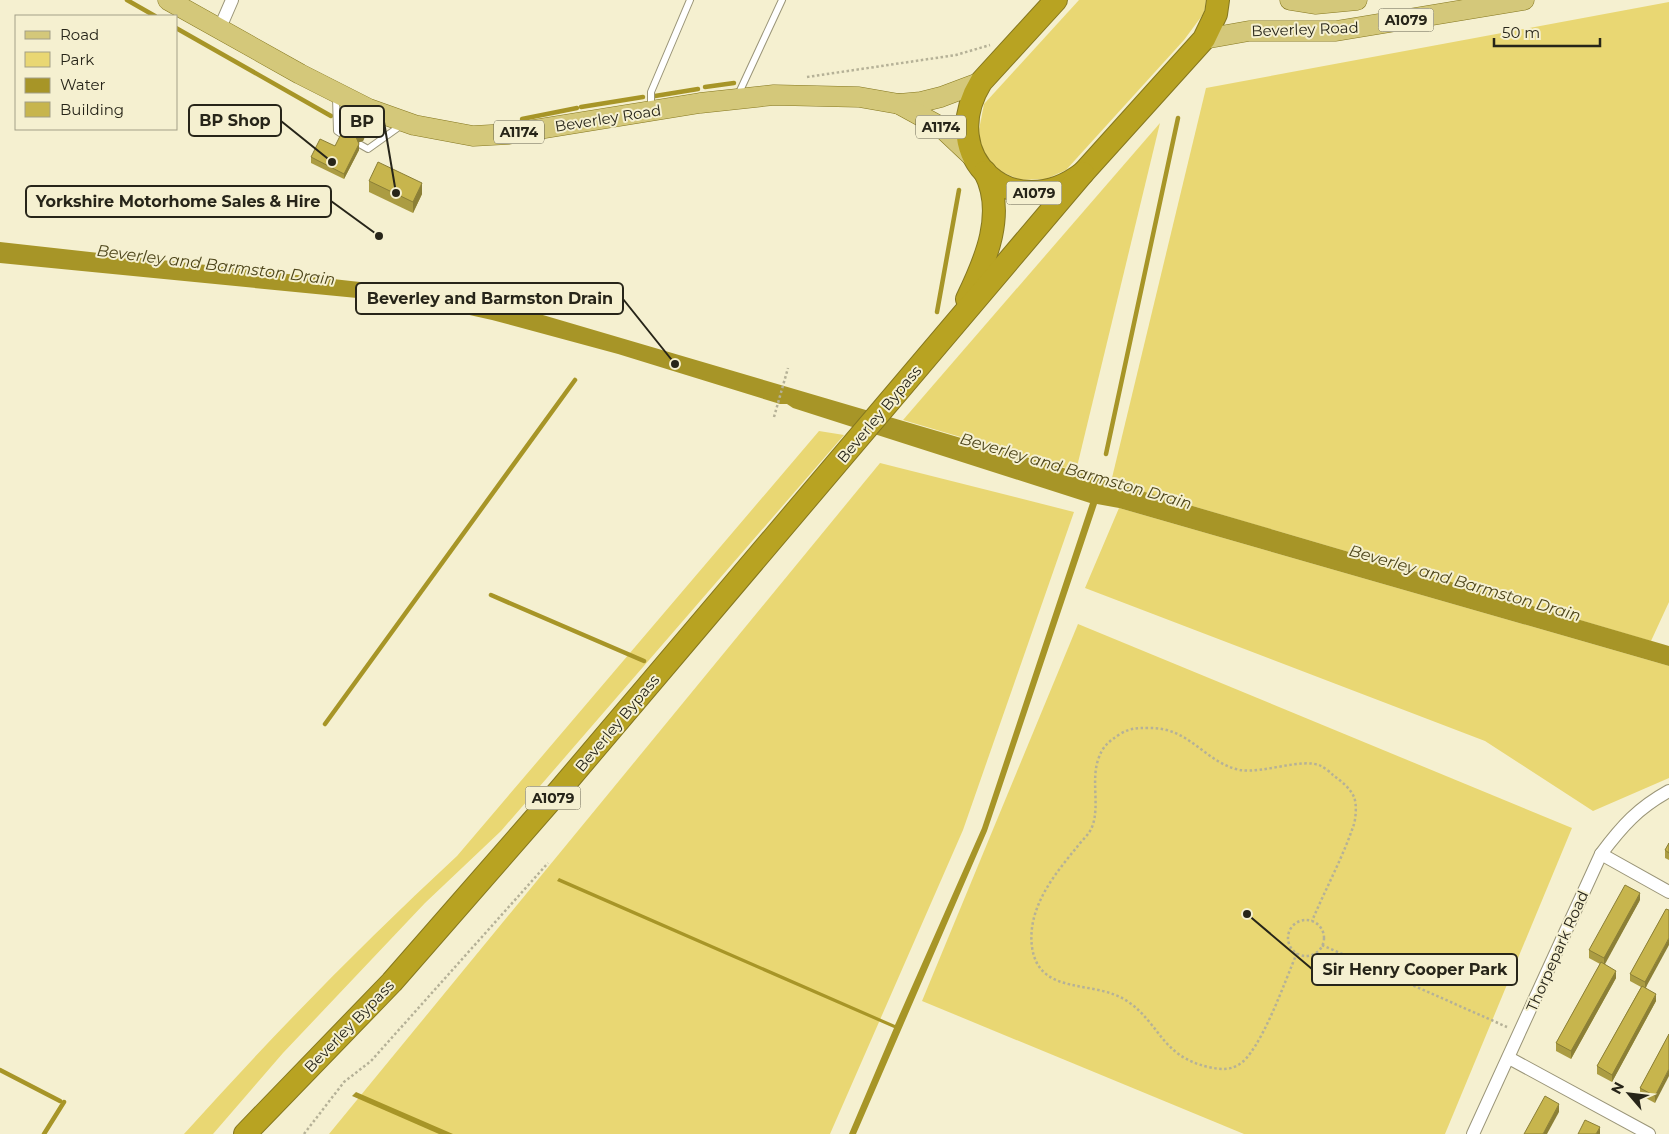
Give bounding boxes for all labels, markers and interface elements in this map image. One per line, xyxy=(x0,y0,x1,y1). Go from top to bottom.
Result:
road number: A1079 xyxy=(1378,8,1434,32)
legend xyxy=(15,15,178,130)
scale bar xyxy=(1494,15,1600,47)
street label: Beverley Road xyxy=(1251,18,1359,40)
text: 50 m xyxy=(1502,23,1540,42)
text: Road xyxy=(60,25,99,44)
text: Park xyxy=(60,50,94,69)
text: Water xyxy=(60,75,106,94)
text: Building xyxy=(60,100,124,119)
street label: Beverley Road xyxy=(553,100,663,136)
callout: BP Shop xyxy=(189,105,281,136)
callout: BP xyxy=(340,106,384,137)
text: BP Shop xyxy=(199,111,271,130)
text: BP xyxy=(350,112,374,131)
road number: A1174 xyxy=(916,115,966,138)
road number: A1174 xyxy=(494,120,544,144)
road number: A1079 xyxy=(1006,182,1062,204)
callout: Yorkshire Motorhome Sales & Hire xyxy=(26,186,331,217)
text: Yorkshire Motorhome Sales & Hire xyxy=(35,192,320,211)
water label: Beverley and Barmston Drain xyxy=(96,241,336,289)
callout: Beverley and Barmston Drain xyxy=(356,283,623,314)
text: Beverley and Barmston Drain xyxy=(367,289,613,308)
street label: Beverley Bypass xyxy=(833,361,925,467)
water label: Beverley and Barmston Drain xyxy=(958,429,1194,513)
water label: Beverley and Barmston Drain xyxy=(1347,541,1583,625)
street label: Beverley Bypass xyxy=(571,670,663,776)
road number: A1079 xyxy=(526,786,580,810)
street label: Thorpepark Road xyxy=(1522,888,1592,1014)
callout: Sir Henry Cooper Park xyxy=(1312,954,1517,985)
text: Sir Henry Cooper Park xyxy=(1323,960,1508,979)
street label: Beverley Bypass xyxy=(300,976,398,1076)
north arrow xyxy=(1604,1069,1654,1119)
text: N xyxy=(1607,1079,1628,1097)

